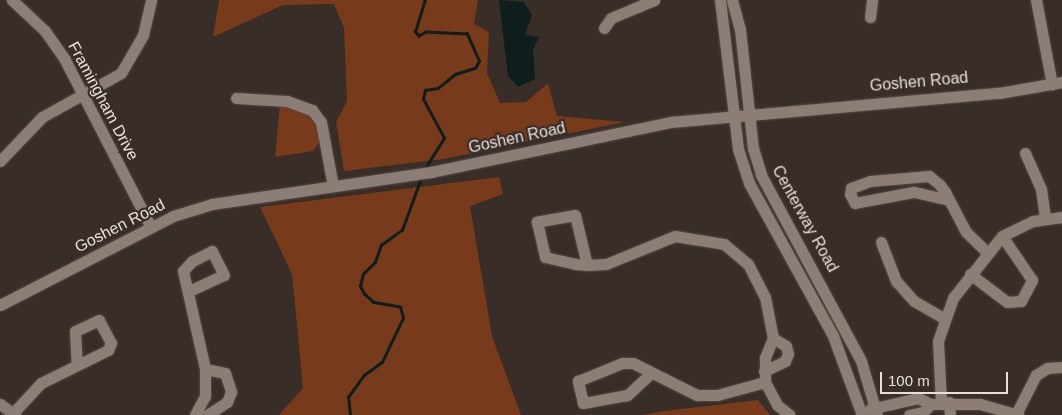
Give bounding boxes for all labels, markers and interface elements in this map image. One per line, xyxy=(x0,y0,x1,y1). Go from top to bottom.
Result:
street label: Framingham Drive xyxy=(64,38,142,164)
street label: Goshen Road xyxy=(869,68,969,96)
street label: Goshen Road xyxy=(467,118,567,158)
street label: Centerway Road xyxy=(768,162,842,276)
street label: Goshen Road xyxy=(72,195,168,257)
scale bar xyxy=(882,362,1010,394)
text: 100 m xyxy=(888,372,930,389)

